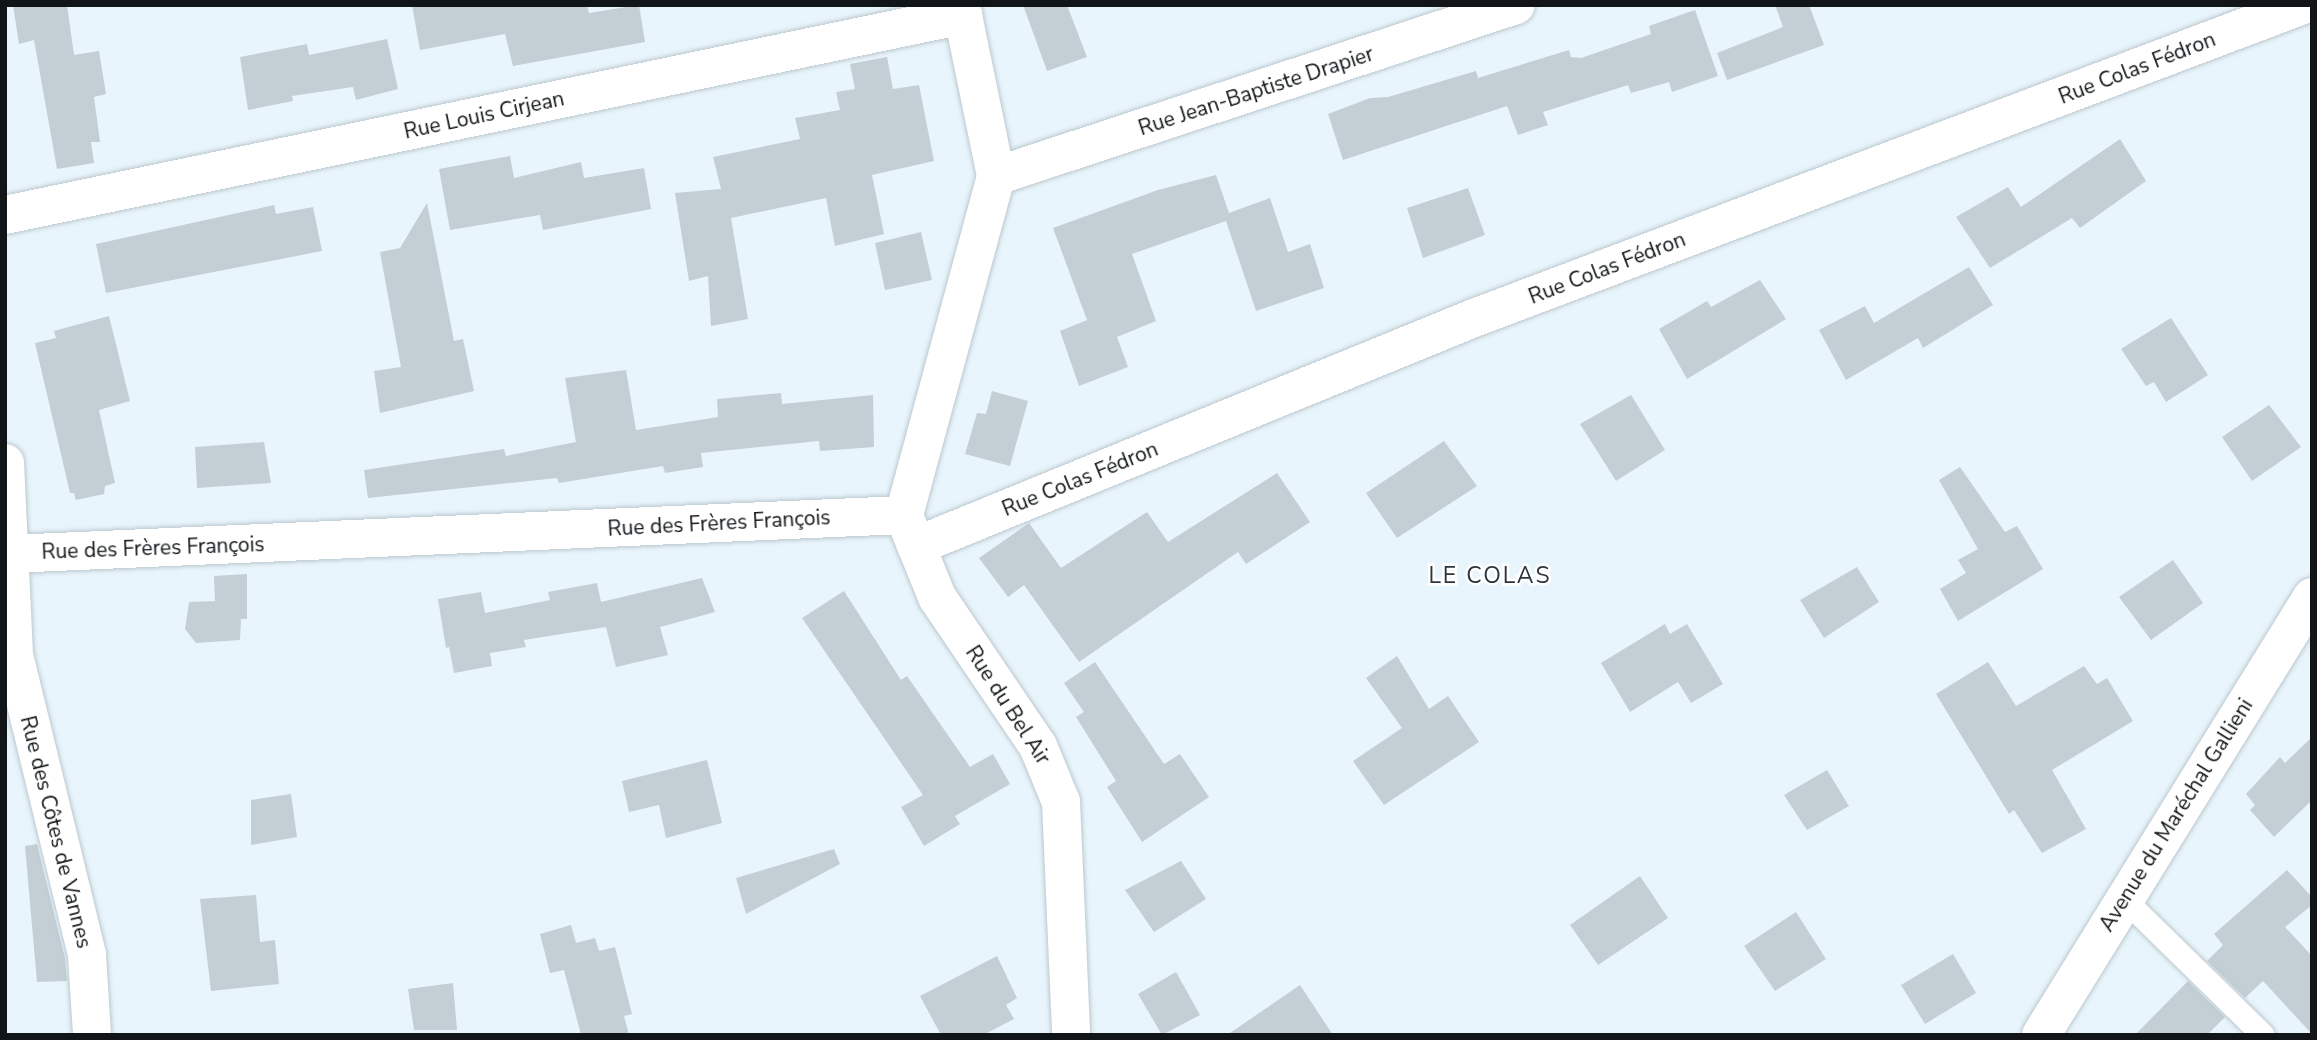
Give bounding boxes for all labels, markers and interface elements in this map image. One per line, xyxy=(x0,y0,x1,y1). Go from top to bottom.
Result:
street label: Rue Colas Fédron xyxy=(2055,27,2219,109)
street label: Rue Jean-Baptiste Drapier xyxy=(1135,41,1377,141)
street label: Rue Louis Cirjean xyxy=(402,86,566,144)
street label: Rue Colas Fédron xyxy=(1525,227,1689,309)
street label: Rue Colas Fédron xyxy=(998,436,1162,522)
street label: Rue des Frères François xyxy=(607,505,831,541)
street label: Rue des Frères François xyxy=(41,532,265,564)
district label: LE COLAS xyxy=(1429,562,1551,590)
street label: Rue du Bel Air xyxy=(960,641,1056,769)
street label: Avenue du Maréchal Gallieni xyxy=(2094,694,2258,936)
street label: Rue des Côtes de Vannes xyxy=(15,713,97,951)

